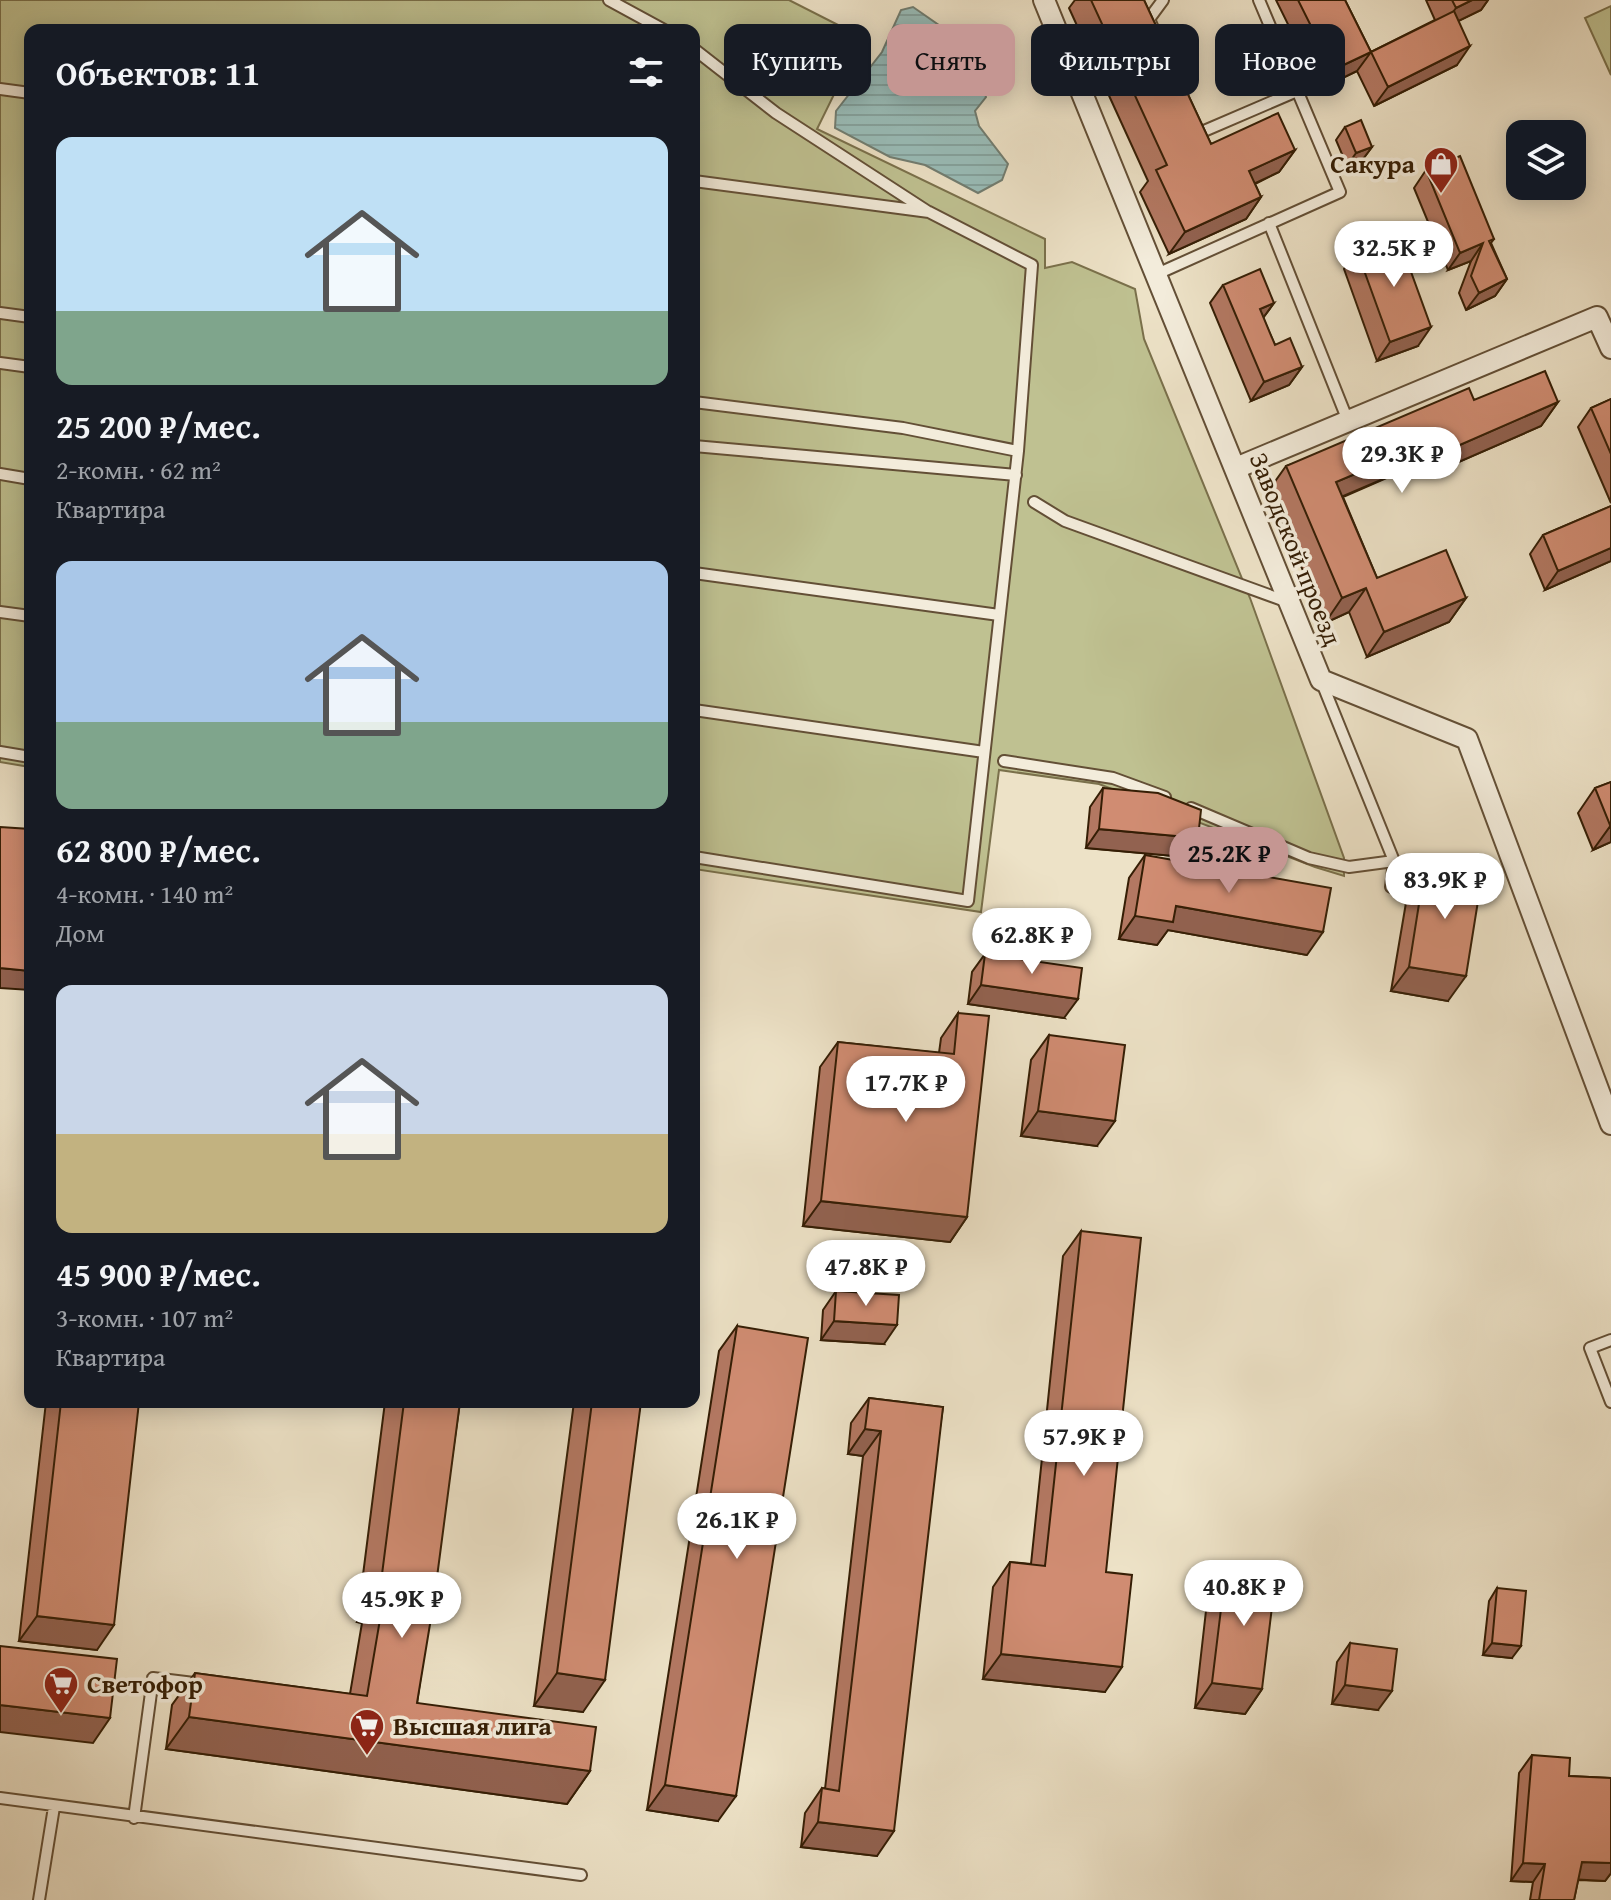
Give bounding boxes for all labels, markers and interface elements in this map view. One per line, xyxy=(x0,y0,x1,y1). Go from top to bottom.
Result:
chip: Купить xyxy=(724,24,871,96)
chip: Снять xyxy=(887,24,1015,96)
chip: Фильтры xyxy=(1031,24,1199,96)
chip: Новое xyxy=(1215,24,1345,96)
text: Объектов: 11 xyxy=(56,48,260,97)
icon: filters xyxy=(624,50,668,94)
map controls xyxy=(1506,120,1586,200)
button: layers xyxy=(1506,120,1586,200)
place label: Сакура xyxy=(1330,144,1416,183)
shop icon: Сакура xyxy=(1422,145,1460,195)
icon: home xyxy=(290,189,434,333)
pin: 32.5K ₽ xyxy=(1320,221,1468,289)
text: 32.5K ₽ xyxy=(1352,227,1436,266)
text: 25 200 ₽/мес. xyxy=(56,401,261,450)
pin: 29.3K ₽ xyxy=(1328,427,1476,495)
text: 29.3K ₽ xyxy=(1360,433,1444,472)
street label: Заводской проезд xyxy=(1240,446,1353,651)
text: 2-комн. · 62 m² xyxy=(56,450,221,489)
text: Квартира xyxy=(56,489,165,528)
icon: home xyxy=(290,613,434,757)
text: 62 800 ₽/мес. xyxy=(56,825,261,874)
pin: 25.2K ₽ xyxy=(1155,827,1303,895)
text: 25.2K ₽ xyxy=(1187,833,1271,872)
pin: 83.9K ₽ xyxy=(1371,853,1519,921)
text: 83.9K ₽ xyxy=(1403,859,1487,898)
text: 4-комн. · 140 m² xyxy=(56,874,233,913)
pin: 62.8K ₽ xyxy=(958,908,1106,976)
text: Дом xyxy=(56,913,104,952)
text: 62.8K ₽ xyxy=(990,914,1074,953)
icon: home xyxy=(290,1037,434,1181)
pin: 17.7K ₽ xyxy=(832,1056,980,1124)
text: 17.7K ₽ xyxy=(864,1062,948,1101)
pin: 47.8K ₽ xyxy=(792,1240,940,1308)
text: 47.8K ₽ xyxy=(824,1246,908,1285)
text: 45 900 ₽/мес. xyxy=(56,1249,261,1298)
text: 3-комн. · 107 m² xyxy=(56,1298,233,1337)
text: Квартира xyxy=(56,1337,165,1376)
pin: 57.9K ₽ xyxy=(1010,1410,1158,1478)
text: 57.9K ₽ xyxy=(1042,1416,1126,1455)
pin: 26.1K ₽ xyxy=(663,1493,811,1561)
text: 26.1K ₽ xyxy=(695,1499,779,1538)
pin: 40.8K ₽ xyxy=(1170,1560,1318,1628)
text: 40.8K ₽ xyxy=(1202,1566,1286,1605)
pin: 45.9K ₽ xyxy=(328,1572,476,1640)
text: 45.9K ₽ xyxy=(360,1578,444,1617)
place label: Светофор xyxy=(87,1664,203,1703)
supermarket icon: Светофор xyxy=(42,1665,80,1715)
place label: Высшая лига xyxy=(393,1706,553,1745)
supermarket icon: Высшая лига xyxy=(348,1707,386,1757)

